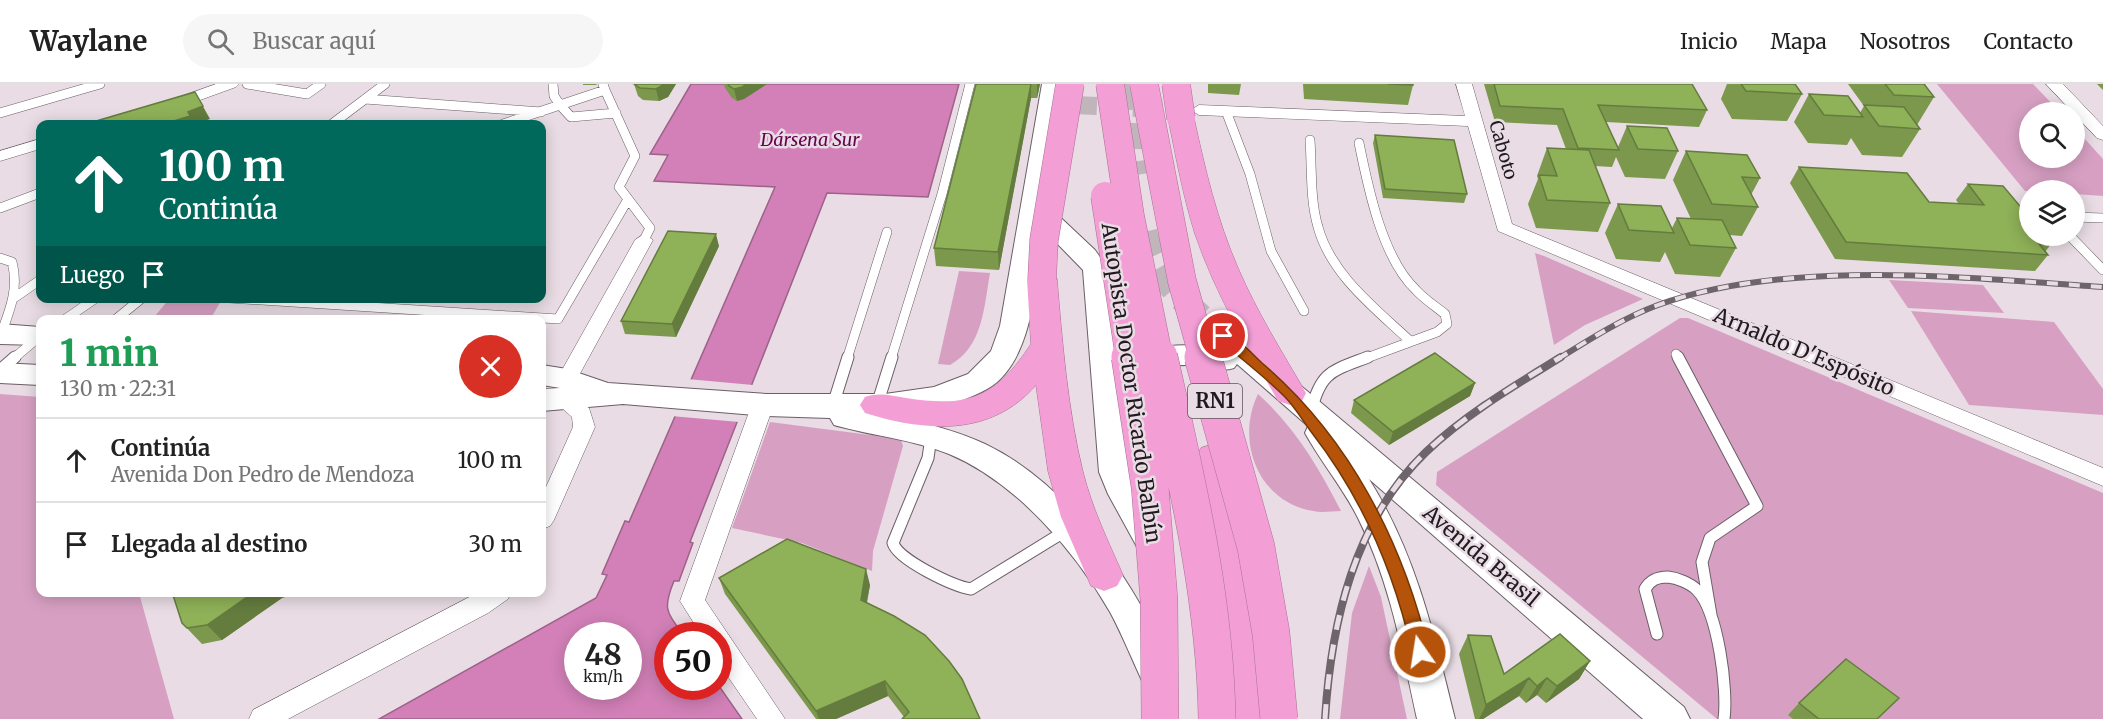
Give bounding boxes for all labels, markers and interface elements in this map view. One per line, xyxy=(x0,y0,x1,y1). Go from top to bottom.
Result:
search box xyxy=(183,14,603,68)
text: Waylane xyxy=(30,23,147,59)
icon: search xyxy=(204,25,237,58)
text: Buscar aquí xyxy=(252,27,375,55)
text: Inicio xyxy=(1680,28,1738,55)
text: Mapa xyxy=(1771,28,1827,55)
text: Nosotros xyxy=(1860,28,1950,55)
text: Contacto xyxy=(1983,28,2073,55)
map controls xyxy=(2019,102,2085,246)
button: search xyxy=(2019,102,2085,168)
street label: Caboto xyxy=(1484,118,1523,182)
water label: Dársena Sur xyxy=(760,128,860,151)
text: 100 m xyxy=(159,140,285,192)
icon: ahead xyxy=(60,144,138,222)
button: layers xyxy=(2019,180,2085,246)
text: Continúa xyxy=(159,192,278,226)
street label: Autopista Doctor Ricardo Balbín xyxy=(1095,220,1167,545)
icon: arrive xyxy=(137,258,170,291)
text: Luego xyxy=(60,261,125,289)
street label: Arnaldo D'Espósito xyxy=(1709,301,1899,402)
pin xyxy=(1197,310,1248,361)
icon: arrive xyxy=(1206,319,1239,352)
text: 1 min xyxy=(60,331,159,376)
button: close xyxy=(459,335,522,398)
text: 130 m · 22:31 xyxy=(60,376,176,401)
road number: RN1 xyxy=(1188,384,1242,418)
text: Continúa xyxy=(111,434,210,462)
icon: ahead xyxy=(60,444,93,477)
text: 100 m xyxy=(457,446,522,474)
text: Avenida Don Pedro de Mendoza xyxy=(111,462,414,487)
street label: Avenida Brasil xyxy=(1417,498,1545,612)
icon: arrive xyxy=(60,528,93,561)
text: Llegada al destino xyxy=(111,530,307,558)
text: 30 m xyxy=(468,530,522,558)
position arrow xyxy=(1388,620,1452,684)
speed limit sign: 50 xyxy=(654,622,732,700)
text: 48 xyxy=(584,635,622,673)
text: km/h xyxy=(583,667,623,686)

